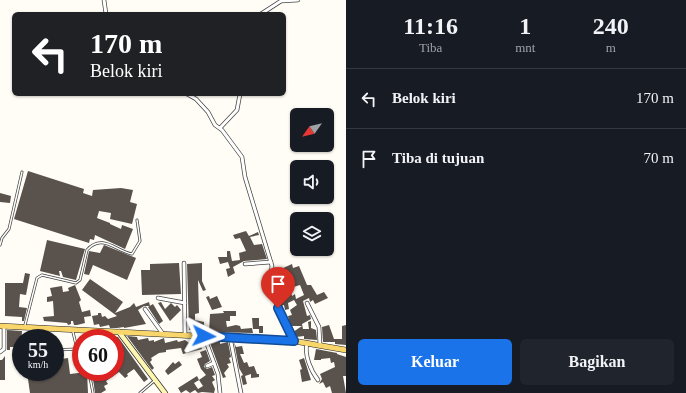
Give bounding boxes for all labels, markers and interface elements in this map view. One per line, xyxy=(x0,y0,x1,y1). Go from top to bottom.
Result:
text: 11:16 xyxy=(403,13,458,39)
text: 1 xyxy=(519,13,531,39)
text: 240 xyxy=(593,13,629,39)
icon: left xyxy=(24,28,76,80)
text: 170 m xyxy=(90,28,162,59)
text: Tiba xyxy=(419,40,442,55)
text: mnt xyxy=(515,40,535,55)
text: m xyxy=(606,40,616,55)
text: Belok kiri xyxy=(90,61,163,81)
icon: left xyxy=(358,88,380,110)
text: Belok kiri xyxy=(392,90,456,106)
text: 170 m xyxy=(636,90,674,106)
north arrow xyxy=(290,108,334,152)
map controls xyxy=(290,108,334,256)
icon: arrive xyxy=(358,148,380,170)
text: Tiba di tujuan xyxy=(392,150,484,166)
text: 70 m xyxy=(644,150,674,166)
button: sound xyxy=(290,160,334,204)
button: layers xyxy=(290,212,334,256)
pin xyxy=(261,267,295,308)
icon: arrive xyxy=(267,273,289,295)
position arrow xyxy=(183,315,225,357)
speed limit sign: 60 xyxy=(72,329,124,381)
text: 55 xyxy=(28,339,48,361)
button: Keluar xyxy=(358,339,512,385)
button: Bagikan xyxy=(520,339,674,385)
text: km/h xyxy=(28,359,48,370)

